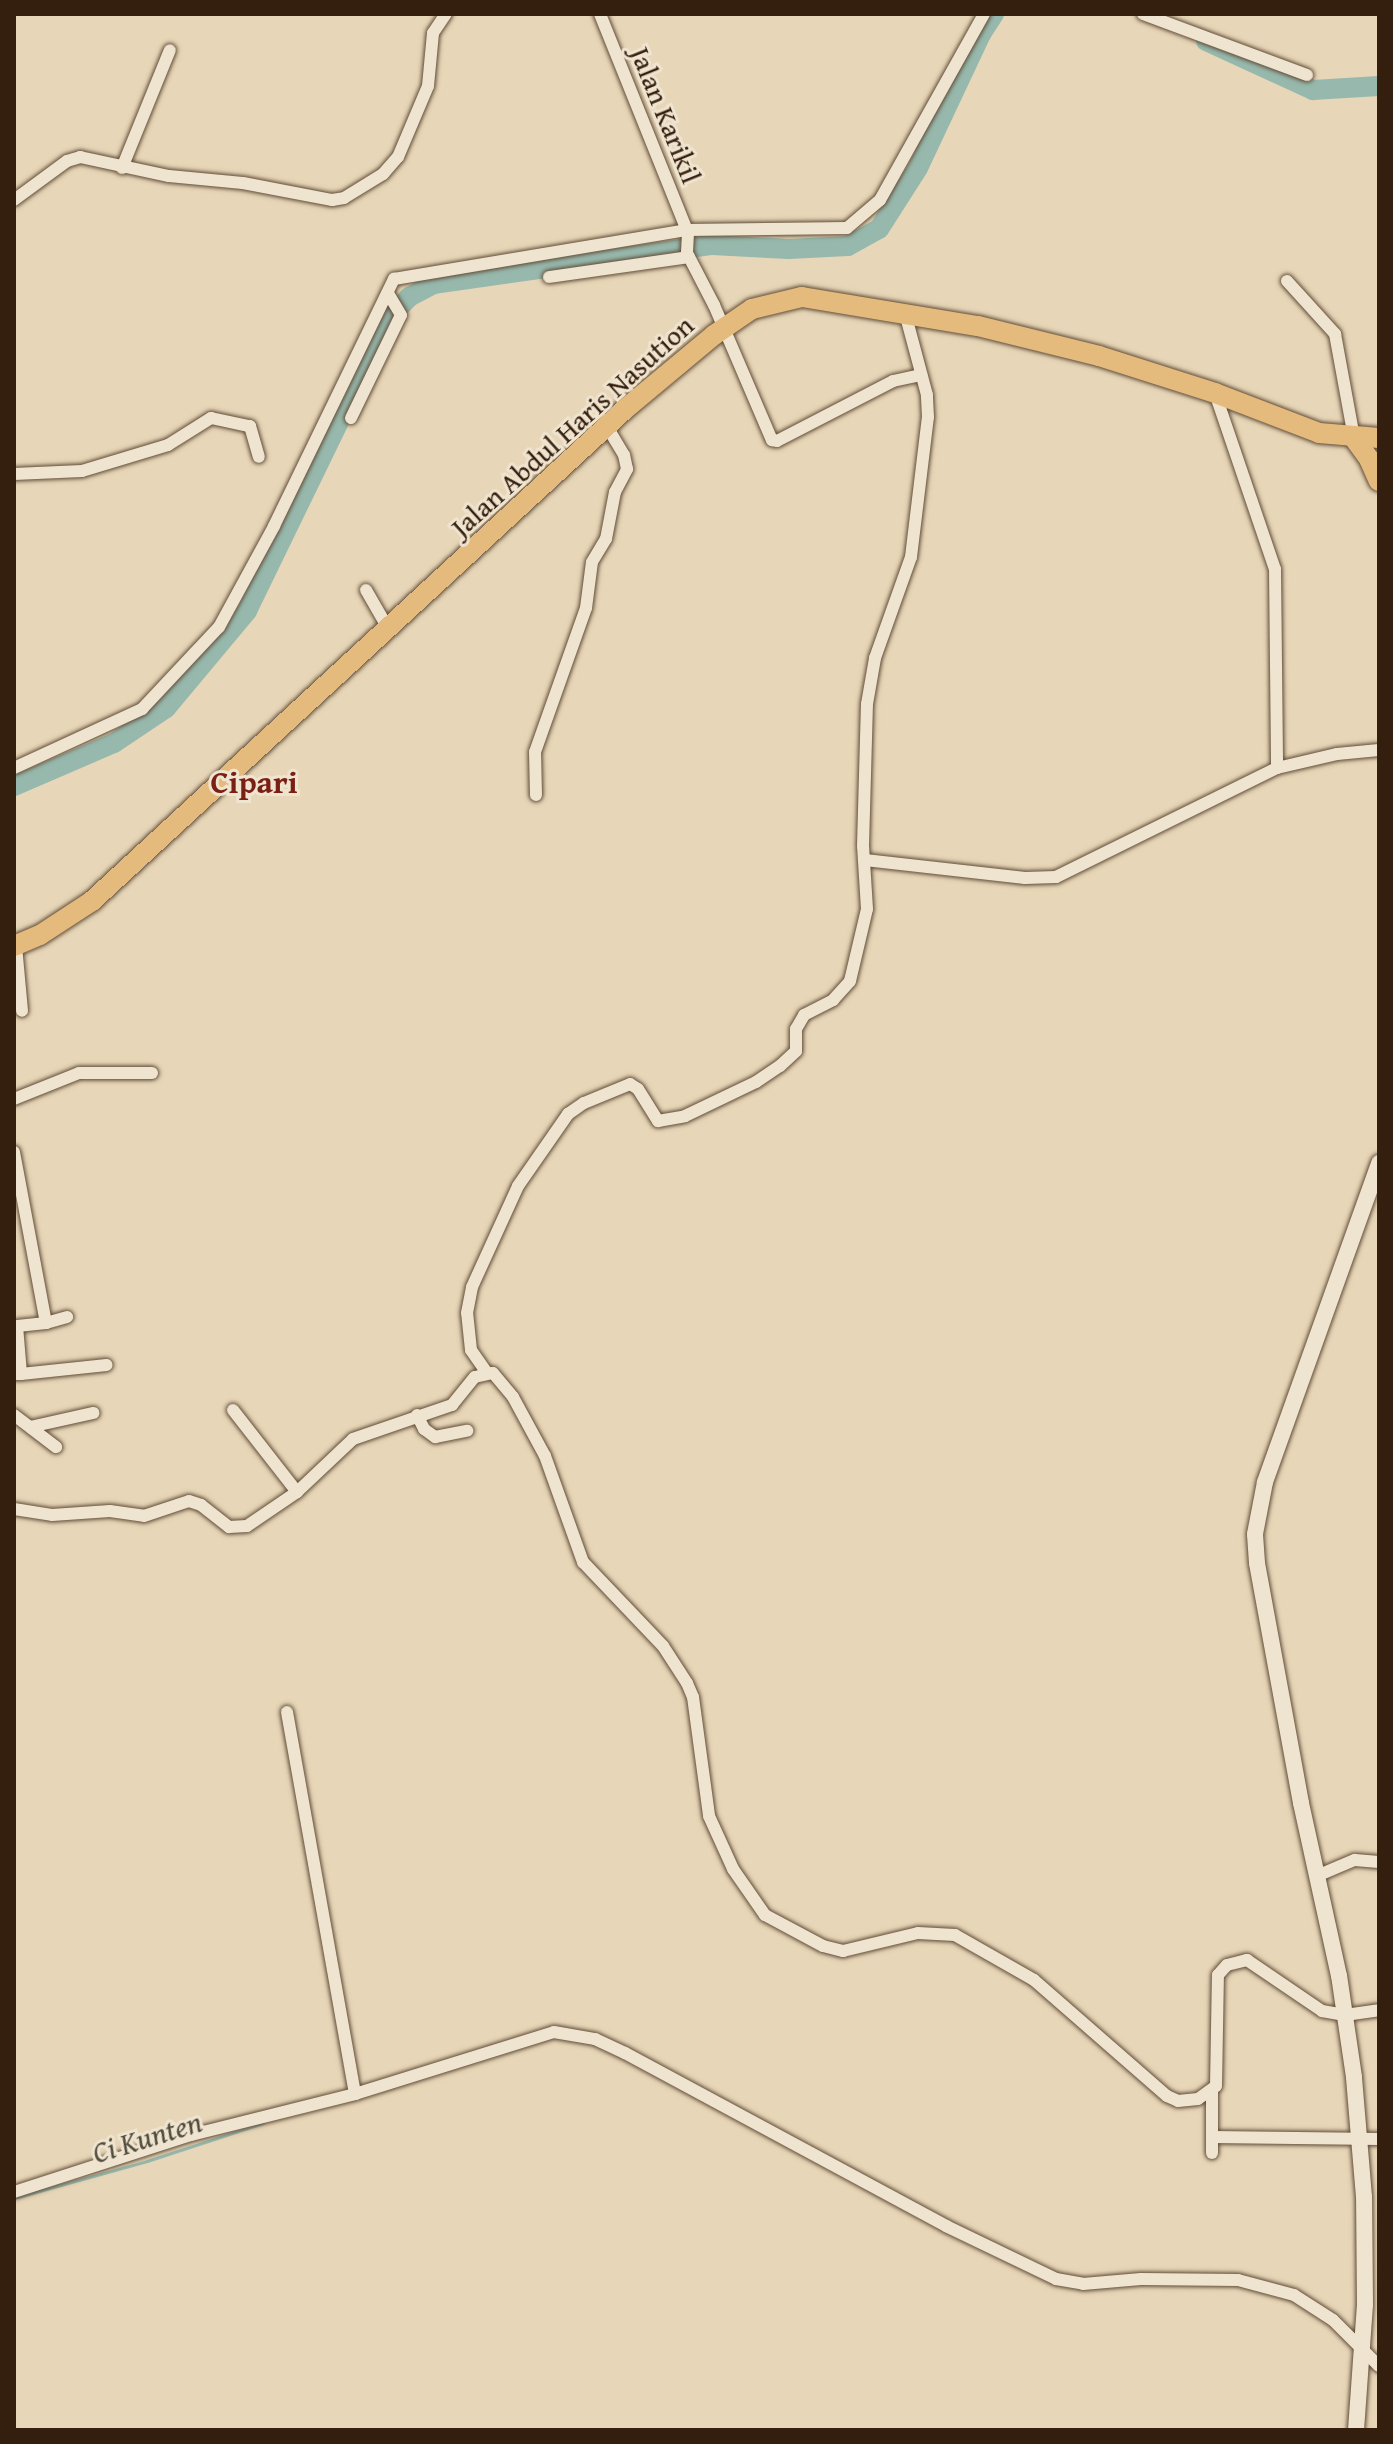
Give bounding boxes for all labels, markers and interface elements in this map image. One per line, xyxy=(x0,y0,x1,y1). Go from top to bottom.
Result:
street label: Jalan Karikil xyxy=(623,42,709,188)
street label: Jalan Abdul Haris Nasution xyxy=(444,308,700,544)
district label: Cipari xyxy=(210,763,298,801)
water label: Ci Kunten xyxy=(88,2103,206,2171)

